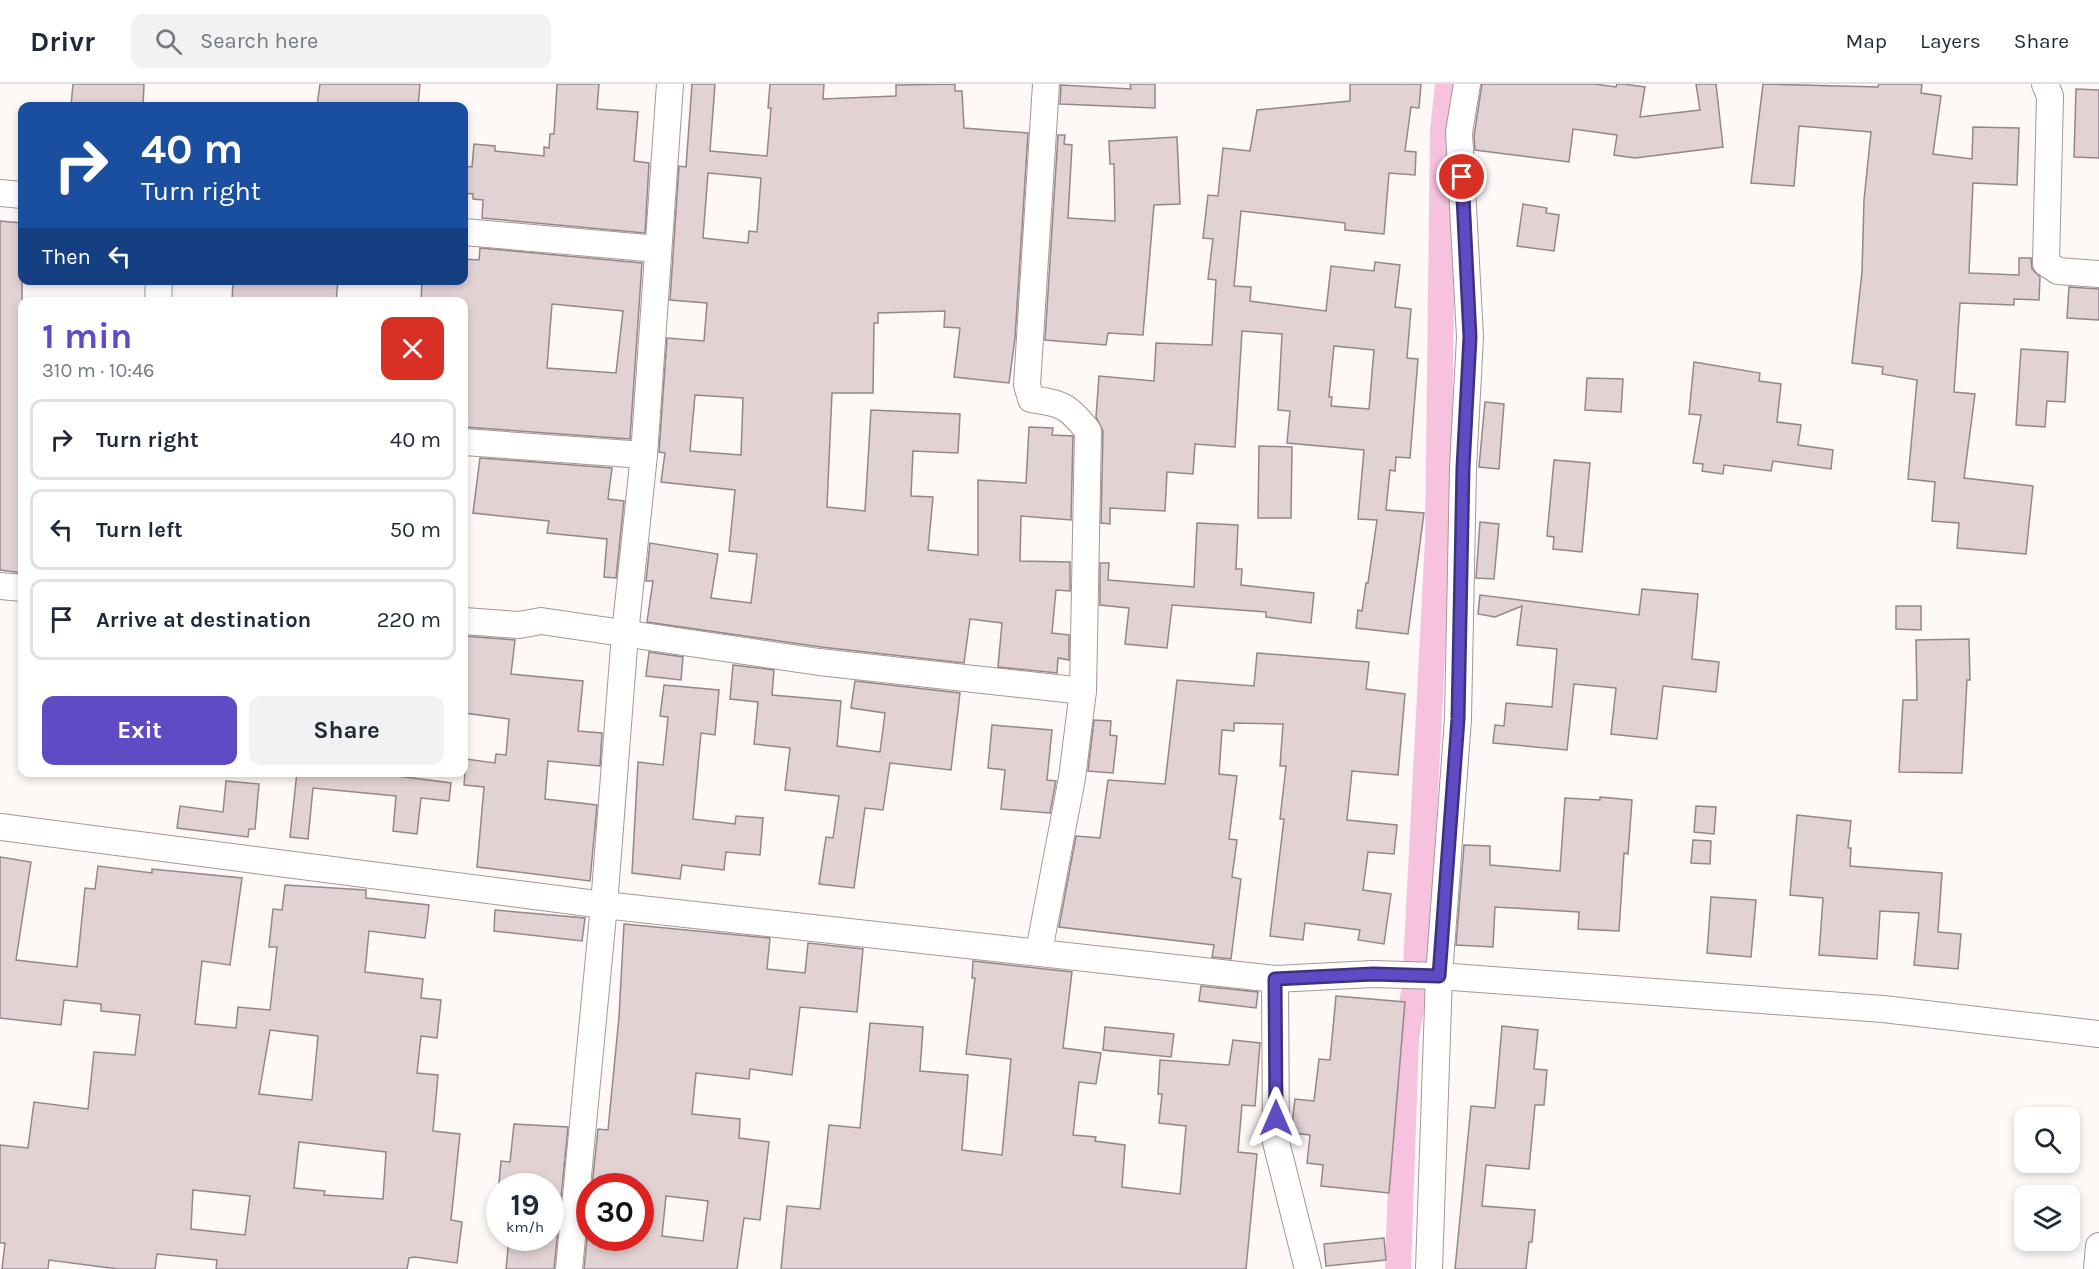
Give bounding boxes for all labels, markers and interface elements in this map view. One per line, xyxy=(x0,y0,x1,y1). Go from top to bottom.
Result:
search box xyxy=(131,14,551,68)
text: Drivr xyxy=(30,25,95,58)
icon: search xyxy=(152,25,185,58)
text: Search here xyxy=(200,28,318,54)
text: Map xyxy=(1845,29,1887,53)
text: Layers xyxy=(1920,29,1981,53)
text: Share xyxy=(2014,29,2069,53)
text: 40 m xyxy=(141,124,243,174)
icon: right xyxy=(42,126,120,204)
pin xyxy=(1436,151,1487,202)
icon: arrive xyxy=(1445,160,1478,193)
text: Turn right xyxy=(141,175,261,207)
icon: left xyxy=(103,240,136,273)
text: Then xyxy=(42,244,91,270)
text: 1 min xyxy=(42,315,132,357)
button: close xyxy=(381,317,444,380)
text: 310 m · 10:46 xyxy=(42,359,155,382)
icon: right xyxy=(45,423,78,456)
text: Turn right xyxy=(96,427,199,453)
text: 40 m xyxy=(390,427,441,453)
icon: left xyxy=(45,513,78,546)
text: Turn left xyxy=(96,517,183,543)
text: 50 m xyxy=(390,517,441,543)
icon: arrive xyxy=(45,603,78,636)
text: Arrive at destination xyxy=(96,607,311,633)
text: 220 m xyxy=(377,607,441,633)
button: Exit xyxy=(42,696,237,765)
button: Share xyxy=(249,696,444,765)
position arrow xyxy=(1244,1086,1308,1150)
map controls xyxy=(2014,1107,2080,1251)
button: search xyxy=(2014,1107,2080,1173)
speed limit sign: 30 xyxy=(576,1173,654,1251)
button: layers xyxy=(2014,1185,2080,1251)
text: 19 xyxy=(510,1187,539,1223)
text: km/h xyxy=(506,1218,544,1236)

